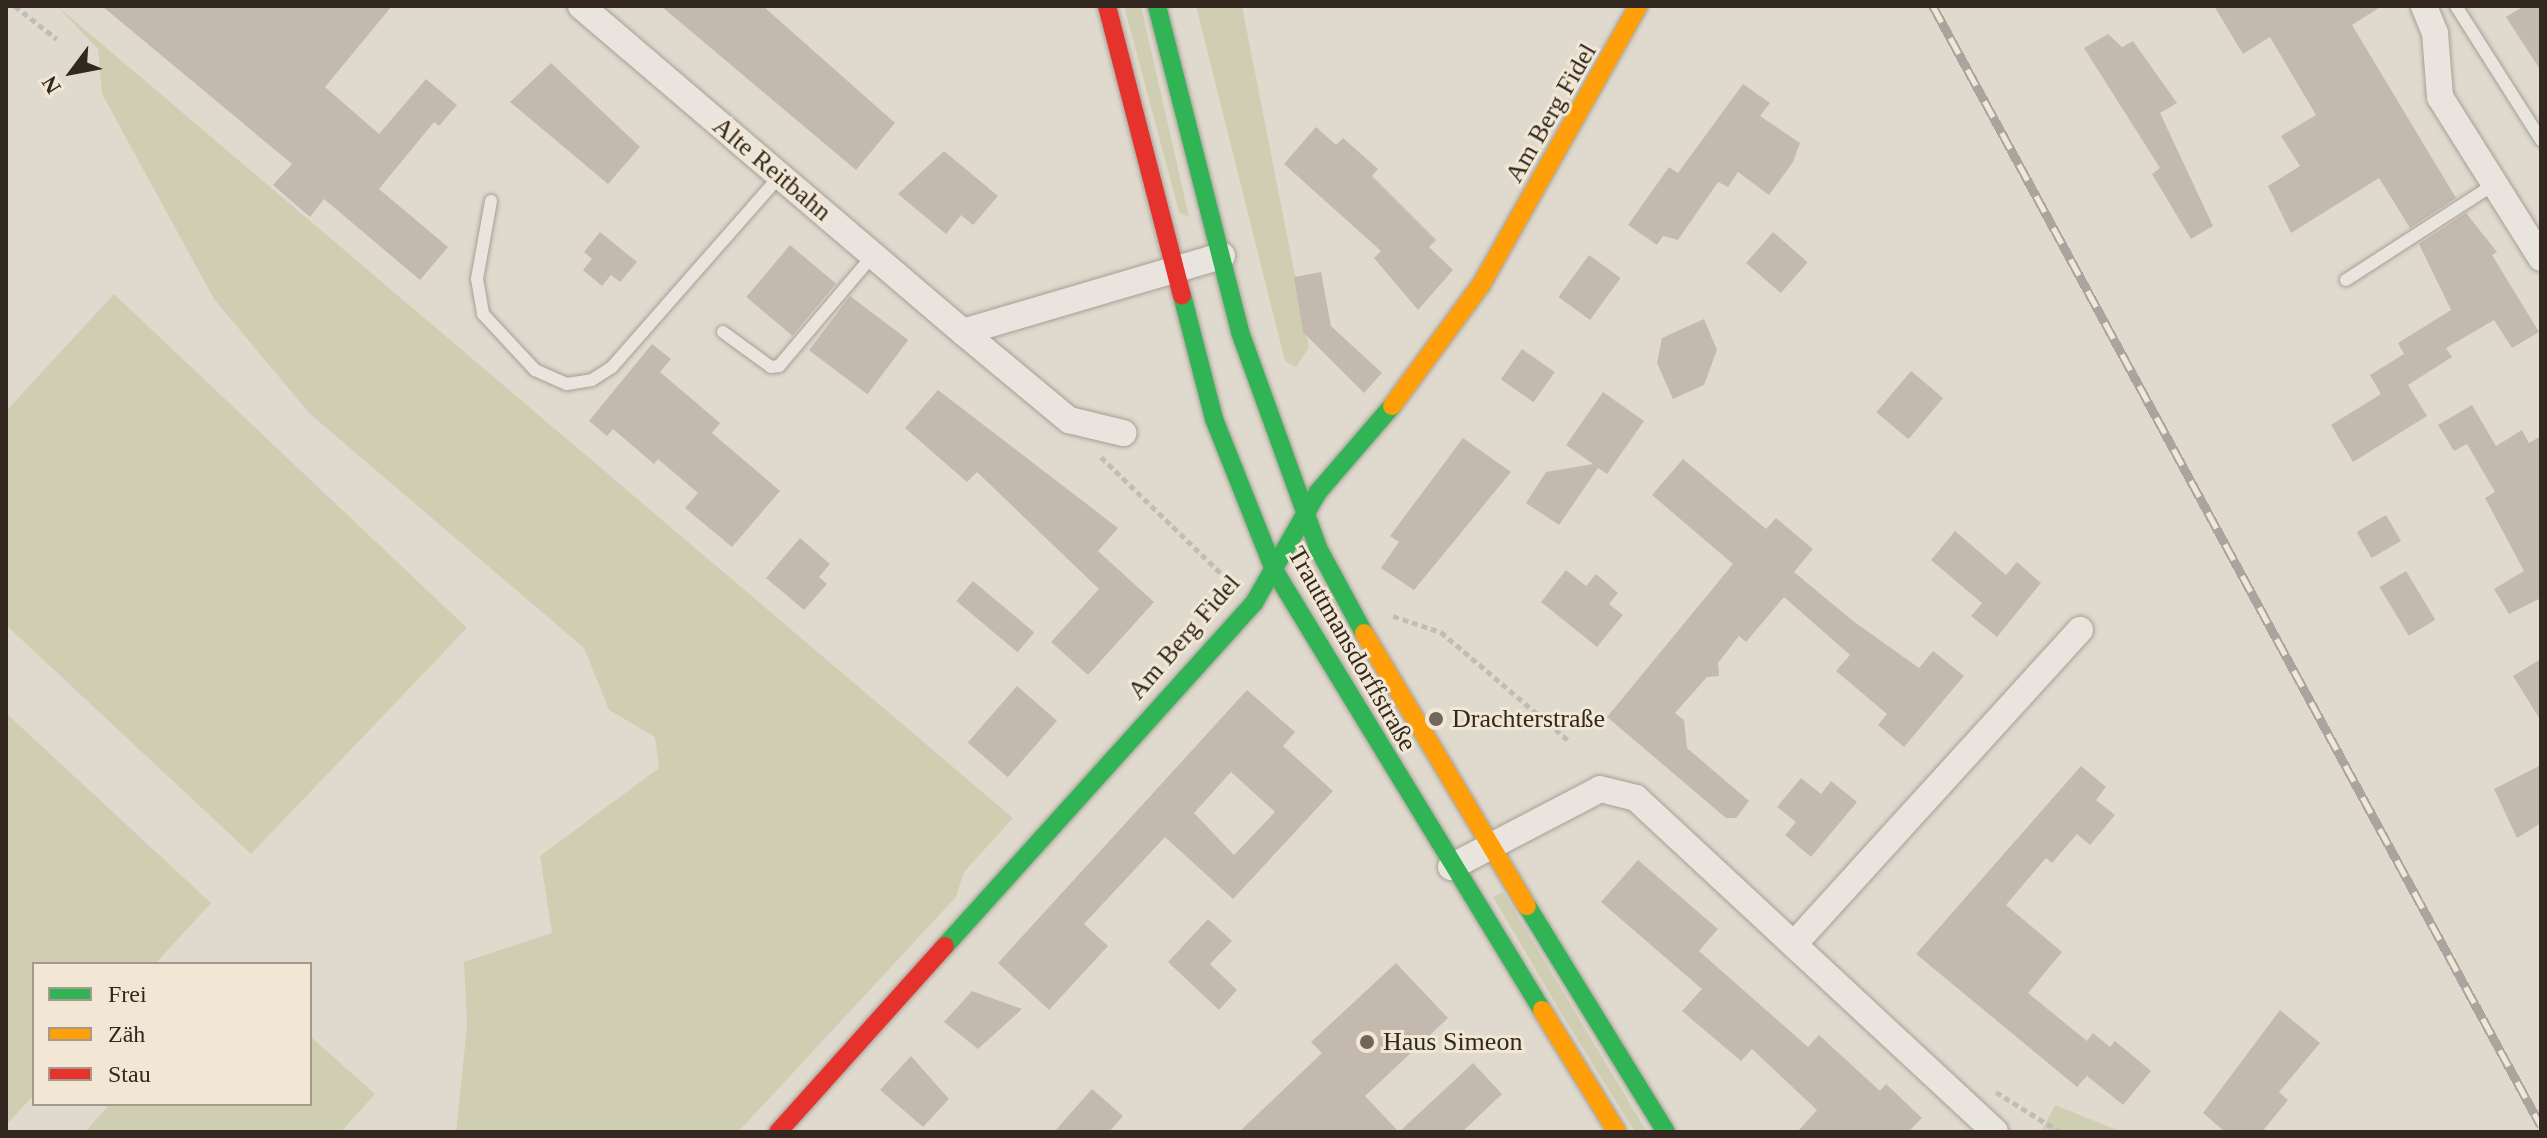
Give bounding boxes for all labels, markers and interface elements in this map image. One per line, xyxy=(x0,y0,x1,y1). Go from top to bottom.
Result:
north arrow xyxy=(32,32,112,112)
street label: Am Berg Fidel xyxy=(1499,38,1603,188)
text: N xyxy=(36,72,66,98)
street label: Alte Reitbahn xyxy=(706,110,838,228)
street label: Trauttmansdorffstraße xyxy=(1281,541,1423,757)
street label: Am Berg Fidel xyxy=(1121,568,1247,706)
place label: Drachterstraße xyxy=(1452,703,1605,735)
marker: Drachterstraße xyxy=(1427,710,1445,728)
legend xyxy=(32,962,312,1106)
text: Frei xyxy=(108,981,147,1007)
text: Zäh xyxy=(108,1021,145,1047)
place label: Haus Simeon xyxy=(1383,1026,1522,1058)
marker: Haus Simeon xyxy=(1358,1033,1376,1051)
text: Stau xyxy=(108,1061,151,1087)

